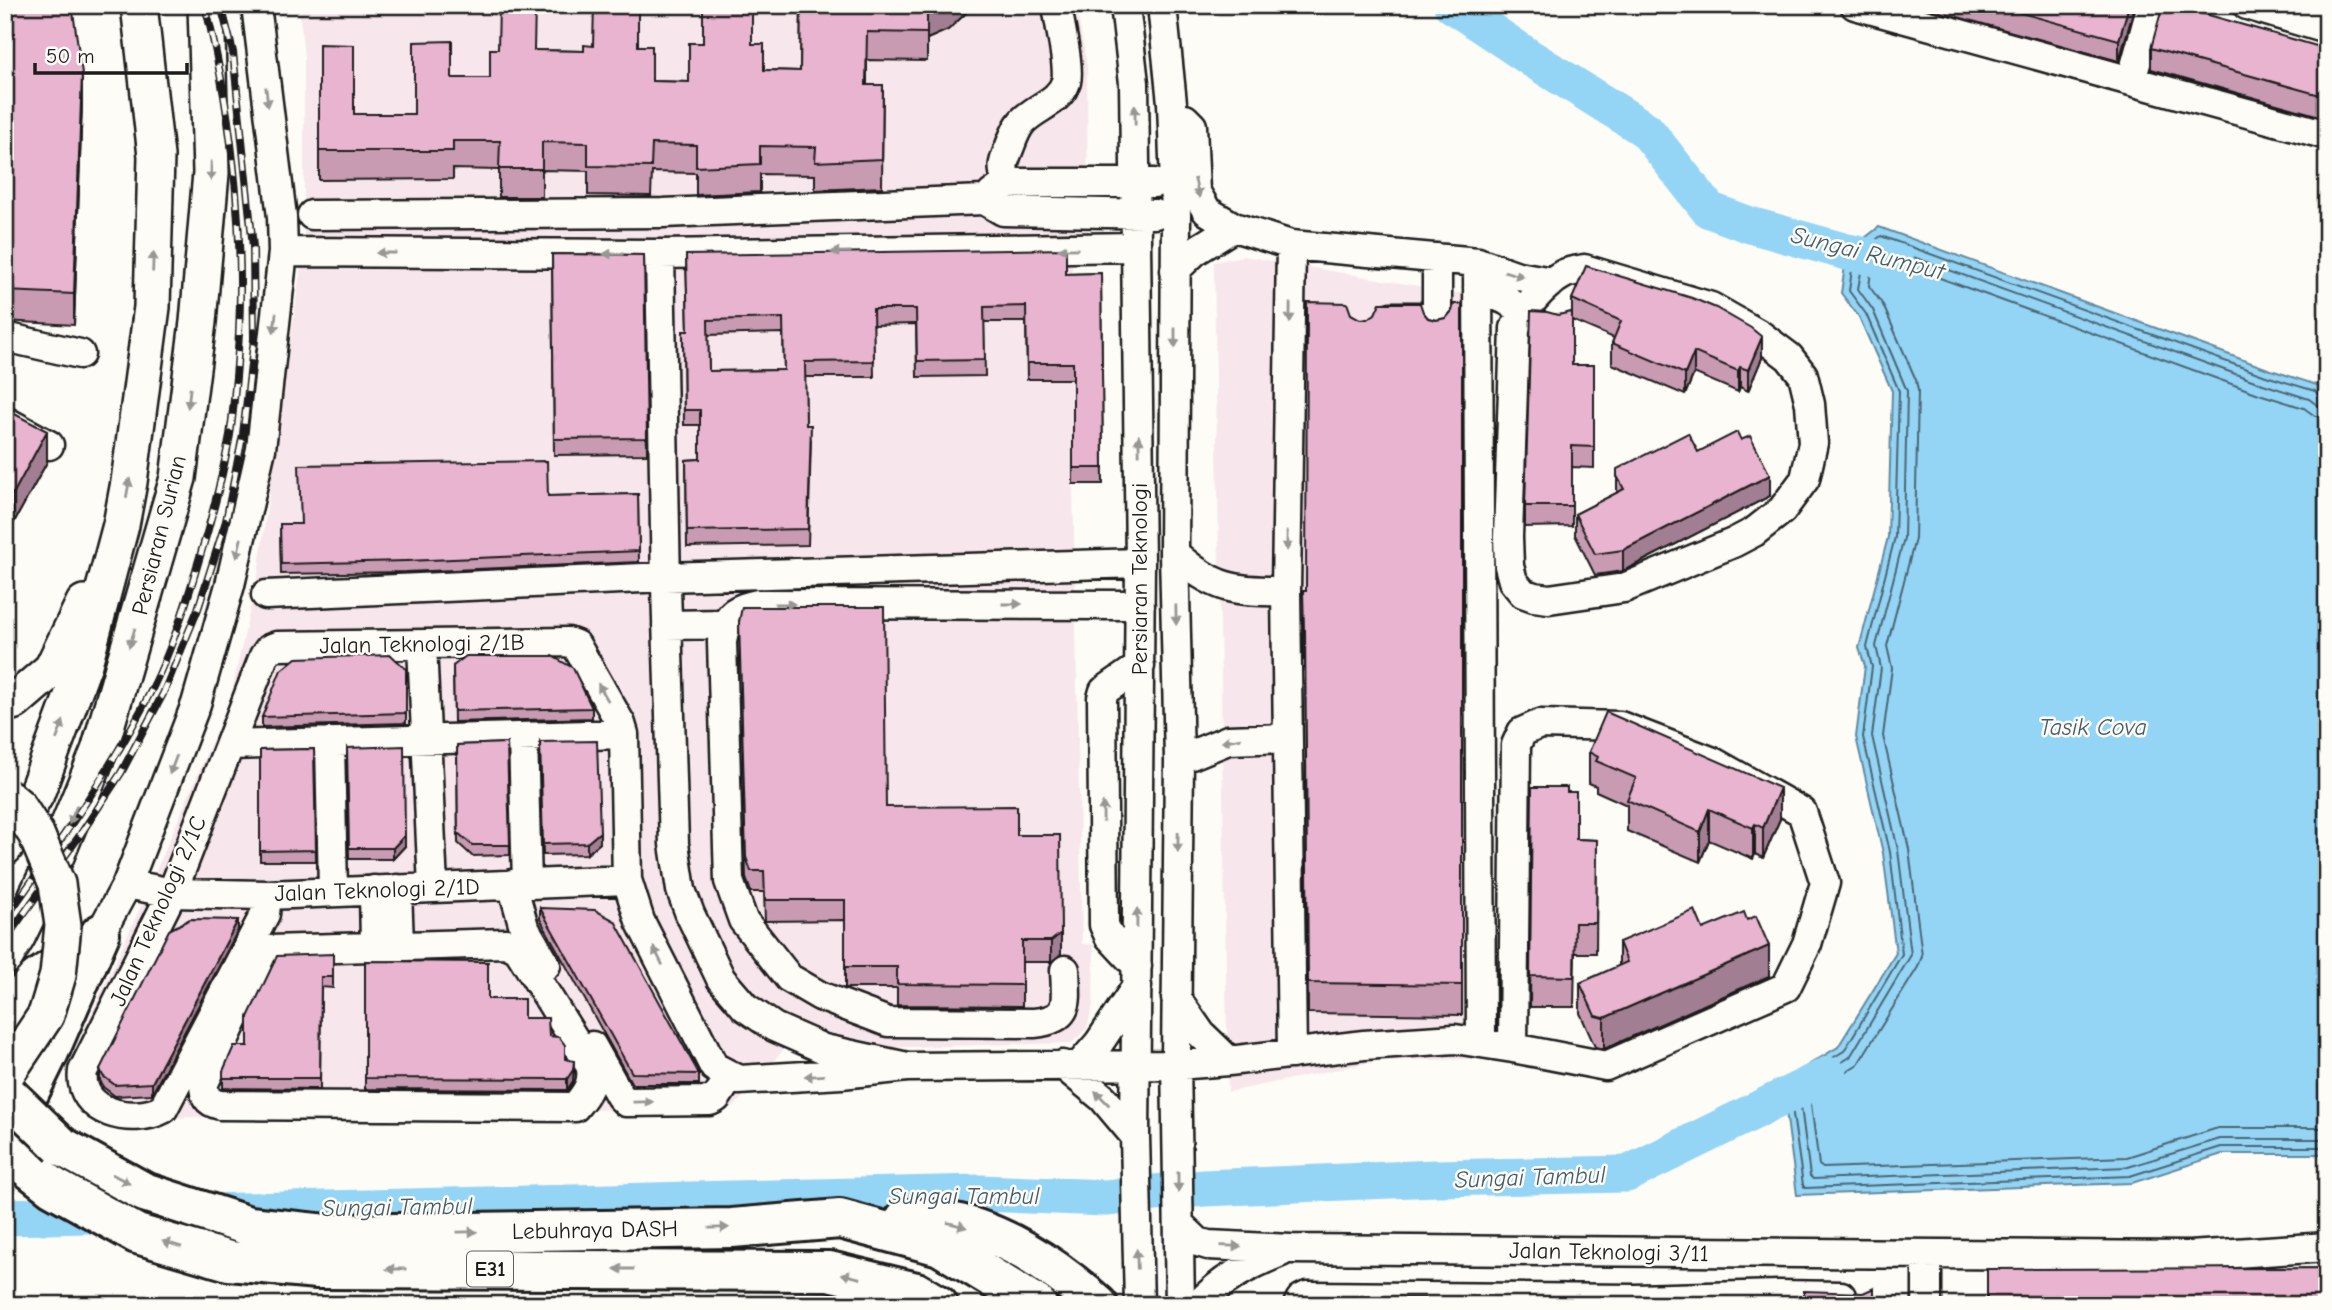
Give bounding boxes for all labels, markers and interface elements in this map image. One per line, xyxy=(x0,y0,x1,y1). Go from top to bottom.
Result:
scale bar xyxy=(35,32,187,76)
text: 50 m xyxy=(46,44,95,68)
one-way arrow xyxy=(261,87,272,109)
one-way arrow xyxy=(1129,103,1140,125)
one-way arrow xyxy=(205,161,216,183)
one-way arrow xyxy=(1192,177,1203,199)
water label: Sungai Rumput xyxy=(1788,220,1949,286)
one-way arrow xyxy=(1057,243,1079,255)
one-way arrow xyxy=(829,246,851,257)
one-way arrow xyxy=(374,247,396,259)
one-way arrow xyxy=(602,248,624,260)
one-way arrow xyxy=(147,251,158,273)
one-way arrow xyxy=(1504,269,1526,280)
one-way arrow xyxy=(1284,302,1296,324)
one-way arrow xyxy=(270,313,281,335)
one-way arrow xyxy=(1169,327,1181,349)
one-way arrow xyxy=(183,387,194,409)
one-way arrow xyxy=(1133,434,1145,456)
street label: Persiaran Surian xyxy=(126,452,192,618)
one-way arrow xyxy=(123,477,134,499)
street label: Persiaran Teknologi xyxy=(1126,483,1153,675)
one-way arrow xyxy=(1281,530,1293,552)
one-way arrow xyxy=(233,537,244,559)
one-way arrow xyxy=(774,598,796,610)
one-way arrow xyxy=(1001,598,1023,610)
one-way arrow xyxy=(1170,604,1181,626)
one-way arrow xyxy=(127,627,137,648)
street label: Jalan Teknologi 2/1B xyxy=(319,629,525,659)
one-way arrow xyxy=(597,682,609,701)
water label: Tasik Cova xyxy=(2039,713,2147,741)
one-way arrow xyxy=(54,720,65,741)
one-way arrow xyxy=(1220,735,1242,746)
one-way arrow xyxy=(167,755,178,776)
one-way arrow xyxy=(1097,801,1109,823)
one-way arrow xyxy=(68,804,79,825)
street label: Jalan Teknologi 2/1C xyxy=(104,812,212,1010)
one-way arrow xyxy=(1172,831,1184,853)
street label: Jalan Teknologi 2/1D xyxy=(274,873,480,907)
one-way arrow xyxy=(1131,906,1143,928)
one-way arrow xyxy=(653,946,664,966)
one-way arrow xyxy=(803,1071,825,1082)
one-way arrow xyxy=(1094,1090,1111,1106)
one-way arrow xyxy=(632,1096,654,1108)
water label: Sungai Tambul xyxy=(1454,1160,1607,1194)
one-way arrow xyxy=(1172,1171,1184,1193)
one-way arrow xyxy=(111,1173,131,1185)
water label: Sungai Tambul xyxy=(889,1182,1040,1210)
water label: Sungai Tambul xyxy=(321,1192,473,1222)
street label: Lebuhraya DASH xyxy=(512,1215,678,1245)
one-way arrow xyxy=(947,1220,968,1230)
one-way arrow xyxy=(708,1222,730,1234)
one-way arrow xyxy=(456,1226,478,1238)
street label: Jalan Teknologi 3/11 xyxy=(1509,1237,1709,1267)
one-way arrow xyxy=(161,1239,182,1249)
one-way arrow xyxy=(1220,1241,1242,1252)
one-way arrow xyxy=(1132,1248,1143,1270)
road number: E31 xyxy=(467,1252,513,1286)
one-way arrow xyxy=(385,1263,407,1275)
one-way arrow xyxy=(612,1263,634,1275)
one-way arrow xyxy=(839,1270,861,1281)

